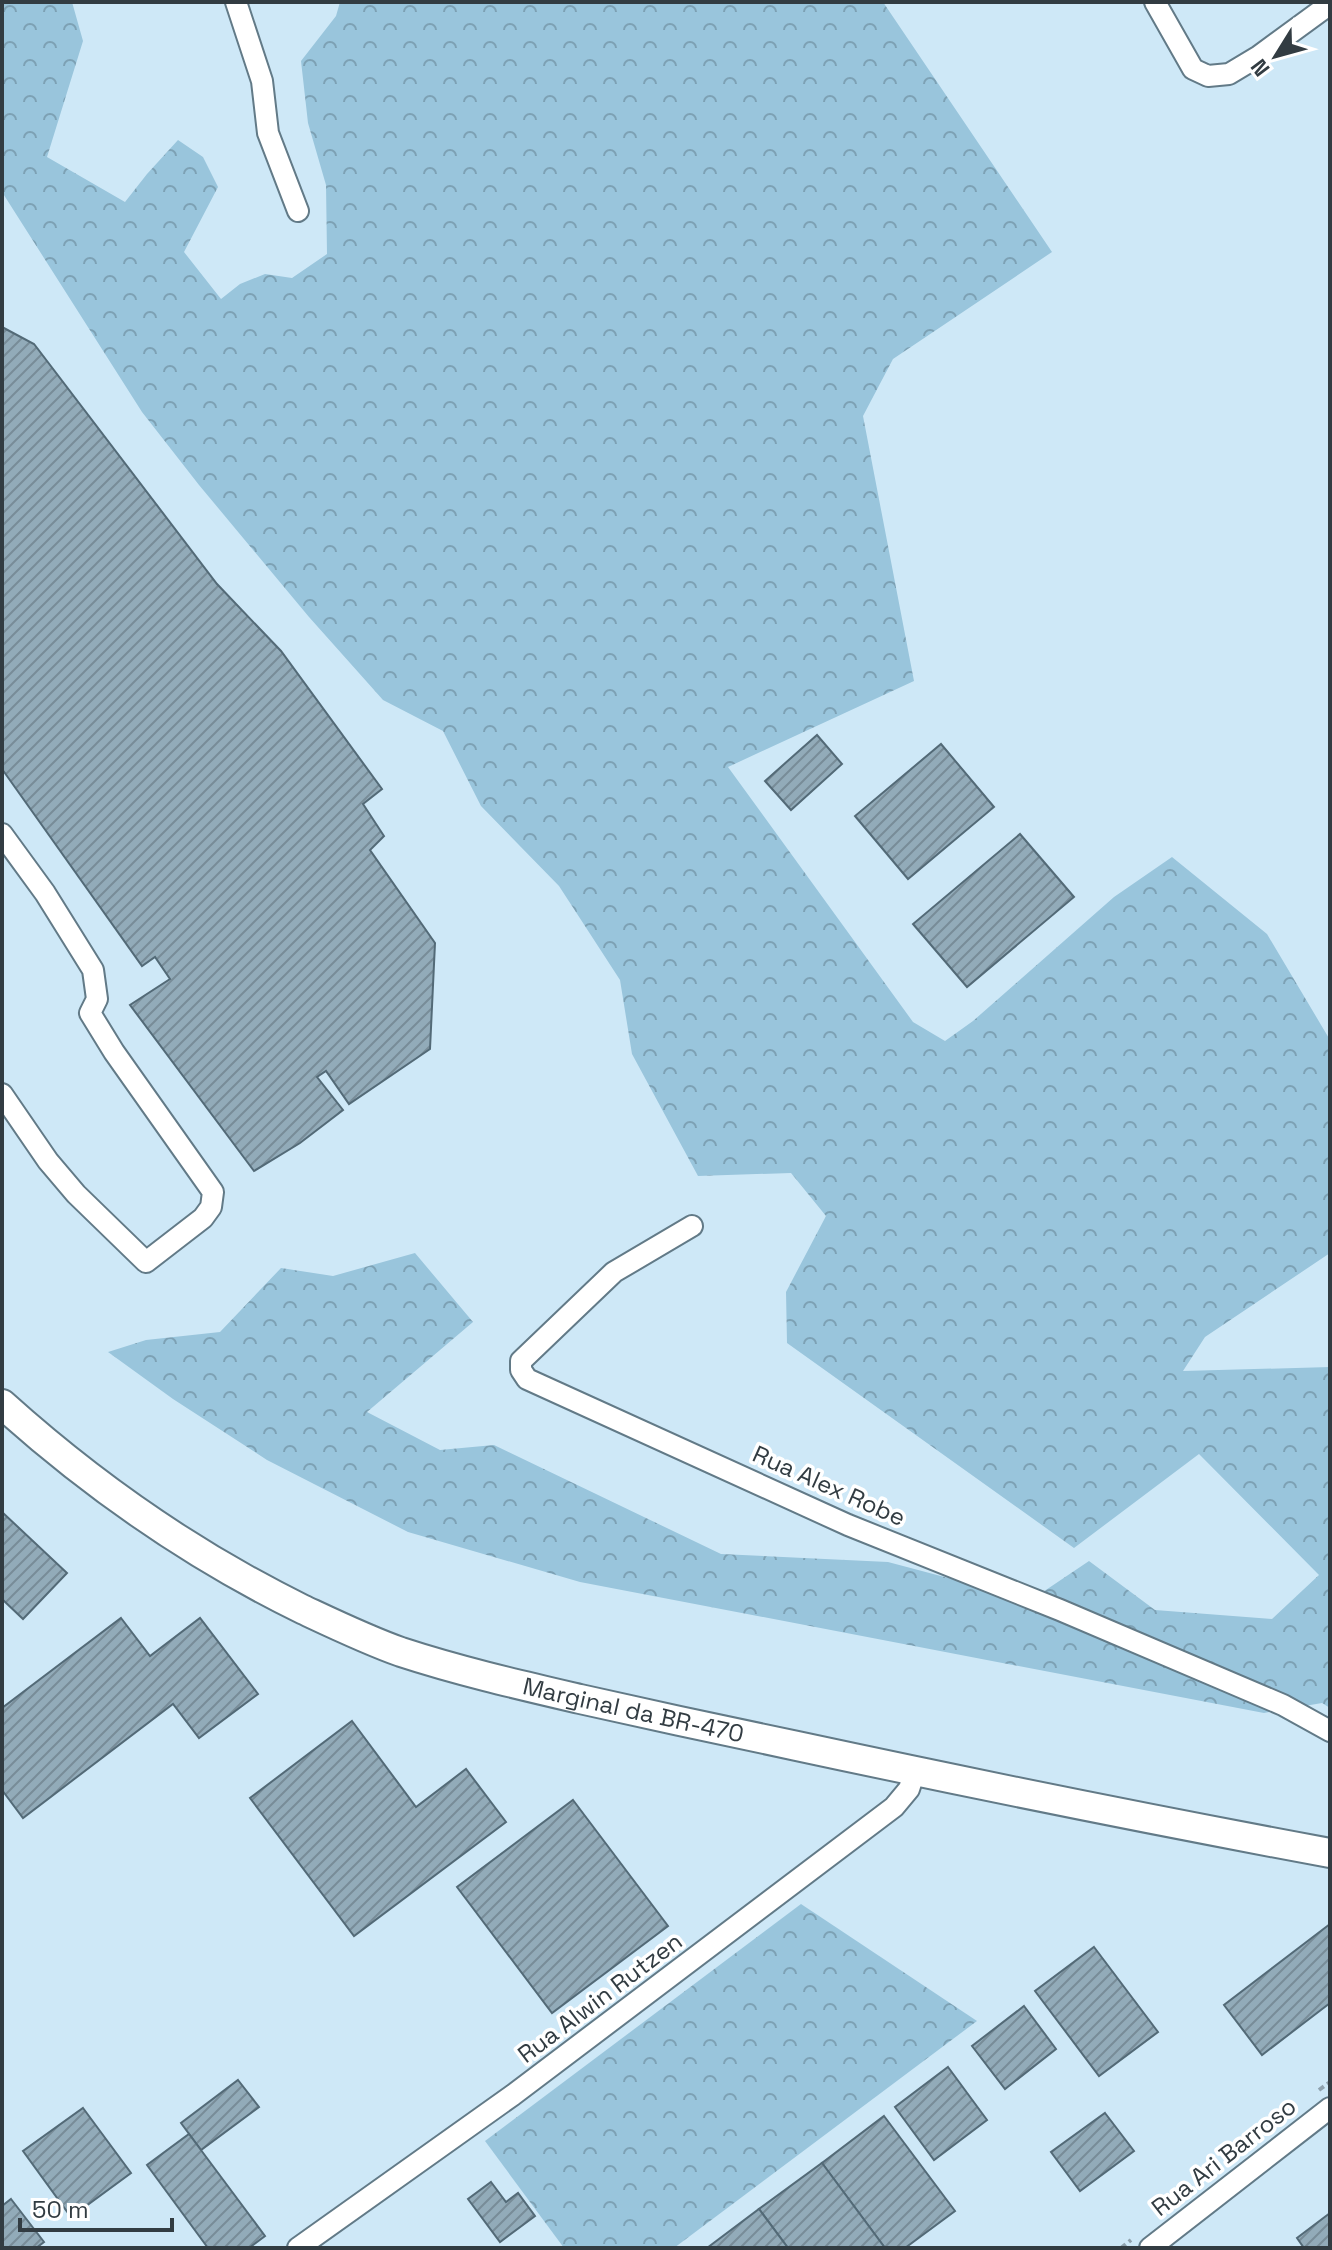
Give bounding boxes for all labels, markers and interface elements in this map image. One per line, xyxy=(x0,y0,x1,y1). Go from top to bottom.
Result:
north arrow xyxy=(1236,16,1316,96)
text: N xyxy=(1244,54,1276,82)
street label: Rua Alex Robe xyxy=(748,1438,910,1533)
street label: Marginal da BR-470 xyxy=(520,1670,747,1749)
street label: Rua Alwin Rutzen xyxy=(511,1926,688,2070)
street label: Rua Ari Barroso xyxy=(1145,2090,1302,2223)
scale bar xyxy=(20,2182,172,2232)
text: 50 m xyxy=(32,2194,89,2225)

